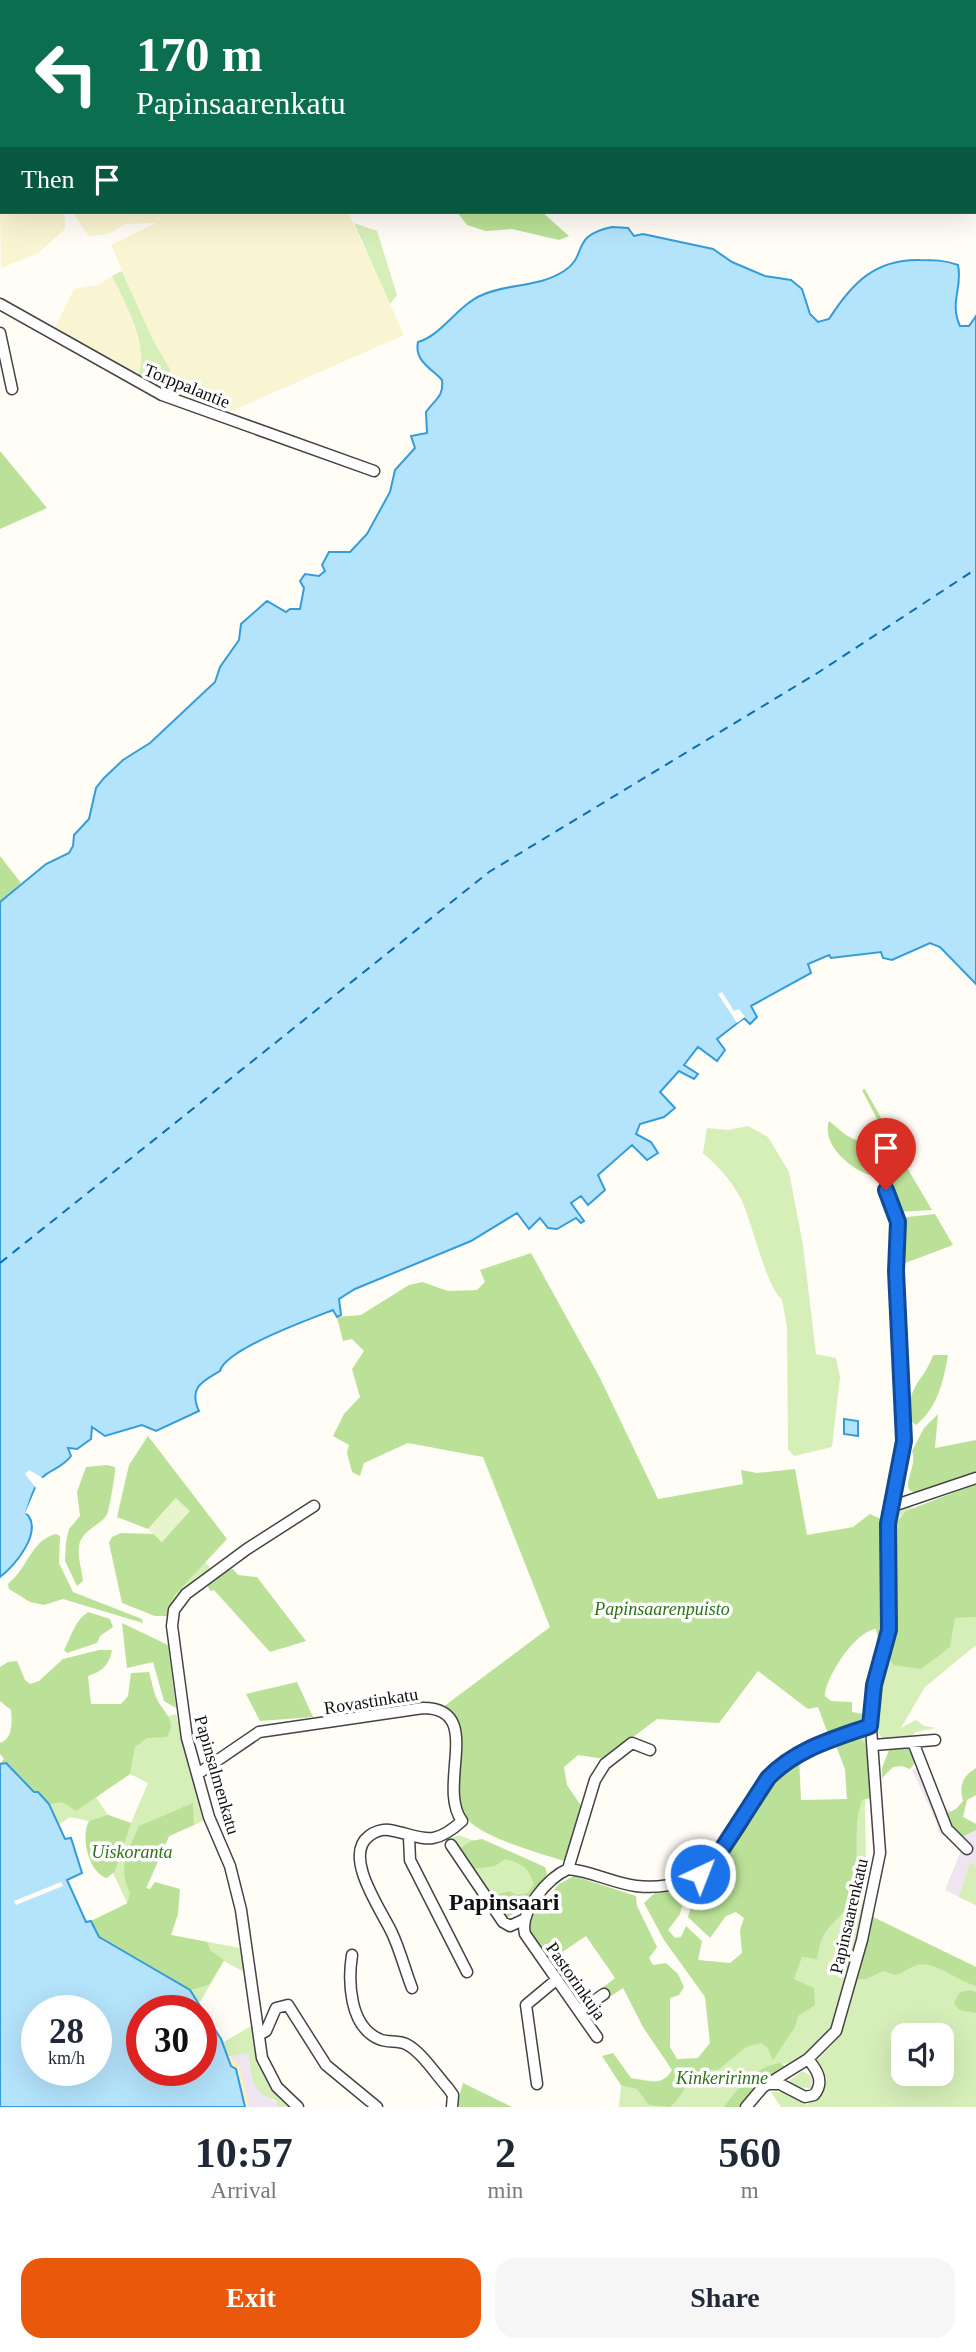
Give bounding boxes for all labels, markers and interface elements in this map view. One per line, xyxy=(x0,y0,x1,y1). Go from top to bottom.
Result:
text: 170 m xyxy=(136,27,263,82)
icon: left xyxy=(21,28,112,119)
text: Papinsaarenkatu xyxy=(136,85,346,121)
icon: arrive xyxy=(88,161,126,199)
text: Then xyxy=(21,165,74,194)
street label: Torppalantie xyxy=(141,360,233,412)
pin xyxy=(856,1118,916,1190)
icon: arrive xyxy=(867,1129,905,1167)
park label: Papinsaarenpuisto xyxy=(593,1599,730,1619)
street label: Rovastinkatu xyxy=(323,1684,419,1718)
street label: Papinsalmenkatu xyxy=(190,1713,244,1837)
position arrow xyxy=(663,1837,737,1911)
park label: Uiskoranta xyxy=(92,1842,173,1862)
street label: Papinsaarenkatu xyxy=(826,1856,872,1976)
district label: Papinsaari xyxy=(449,1889,560,1915)
street label: Pastorinkuja xyxy=(542,1938,610,2024)
speed limit sign: 30 xyxy=(126,1995,217,2086)
text: 28 xyxy=(49,2012,84,2051)
map controls xyxy=(891,2023,954,2086)
button: sound xyxy=(891,2023,954,2086)
text: km/h xyxy=(48,2048,85,2068)
park label: Kinkeririnne xyxy=(675,2068,768,2088)
text: 10:57 xyxy=(195,2130,293,2176)
text: 2 xyxy=(495,2130,516,2176)
text: 560 xyxy=(718,2130,781,2176)
text: Arrival xyxy=(211,2178,277,2203)
text: min xyxy=(488,2178,523,2203)
text: m xyxy=(741,2178,759,2203)
button: Exit xyxy=(21,2258,481,2338)
button: Share xyxy=(495,2258,955,2338)

